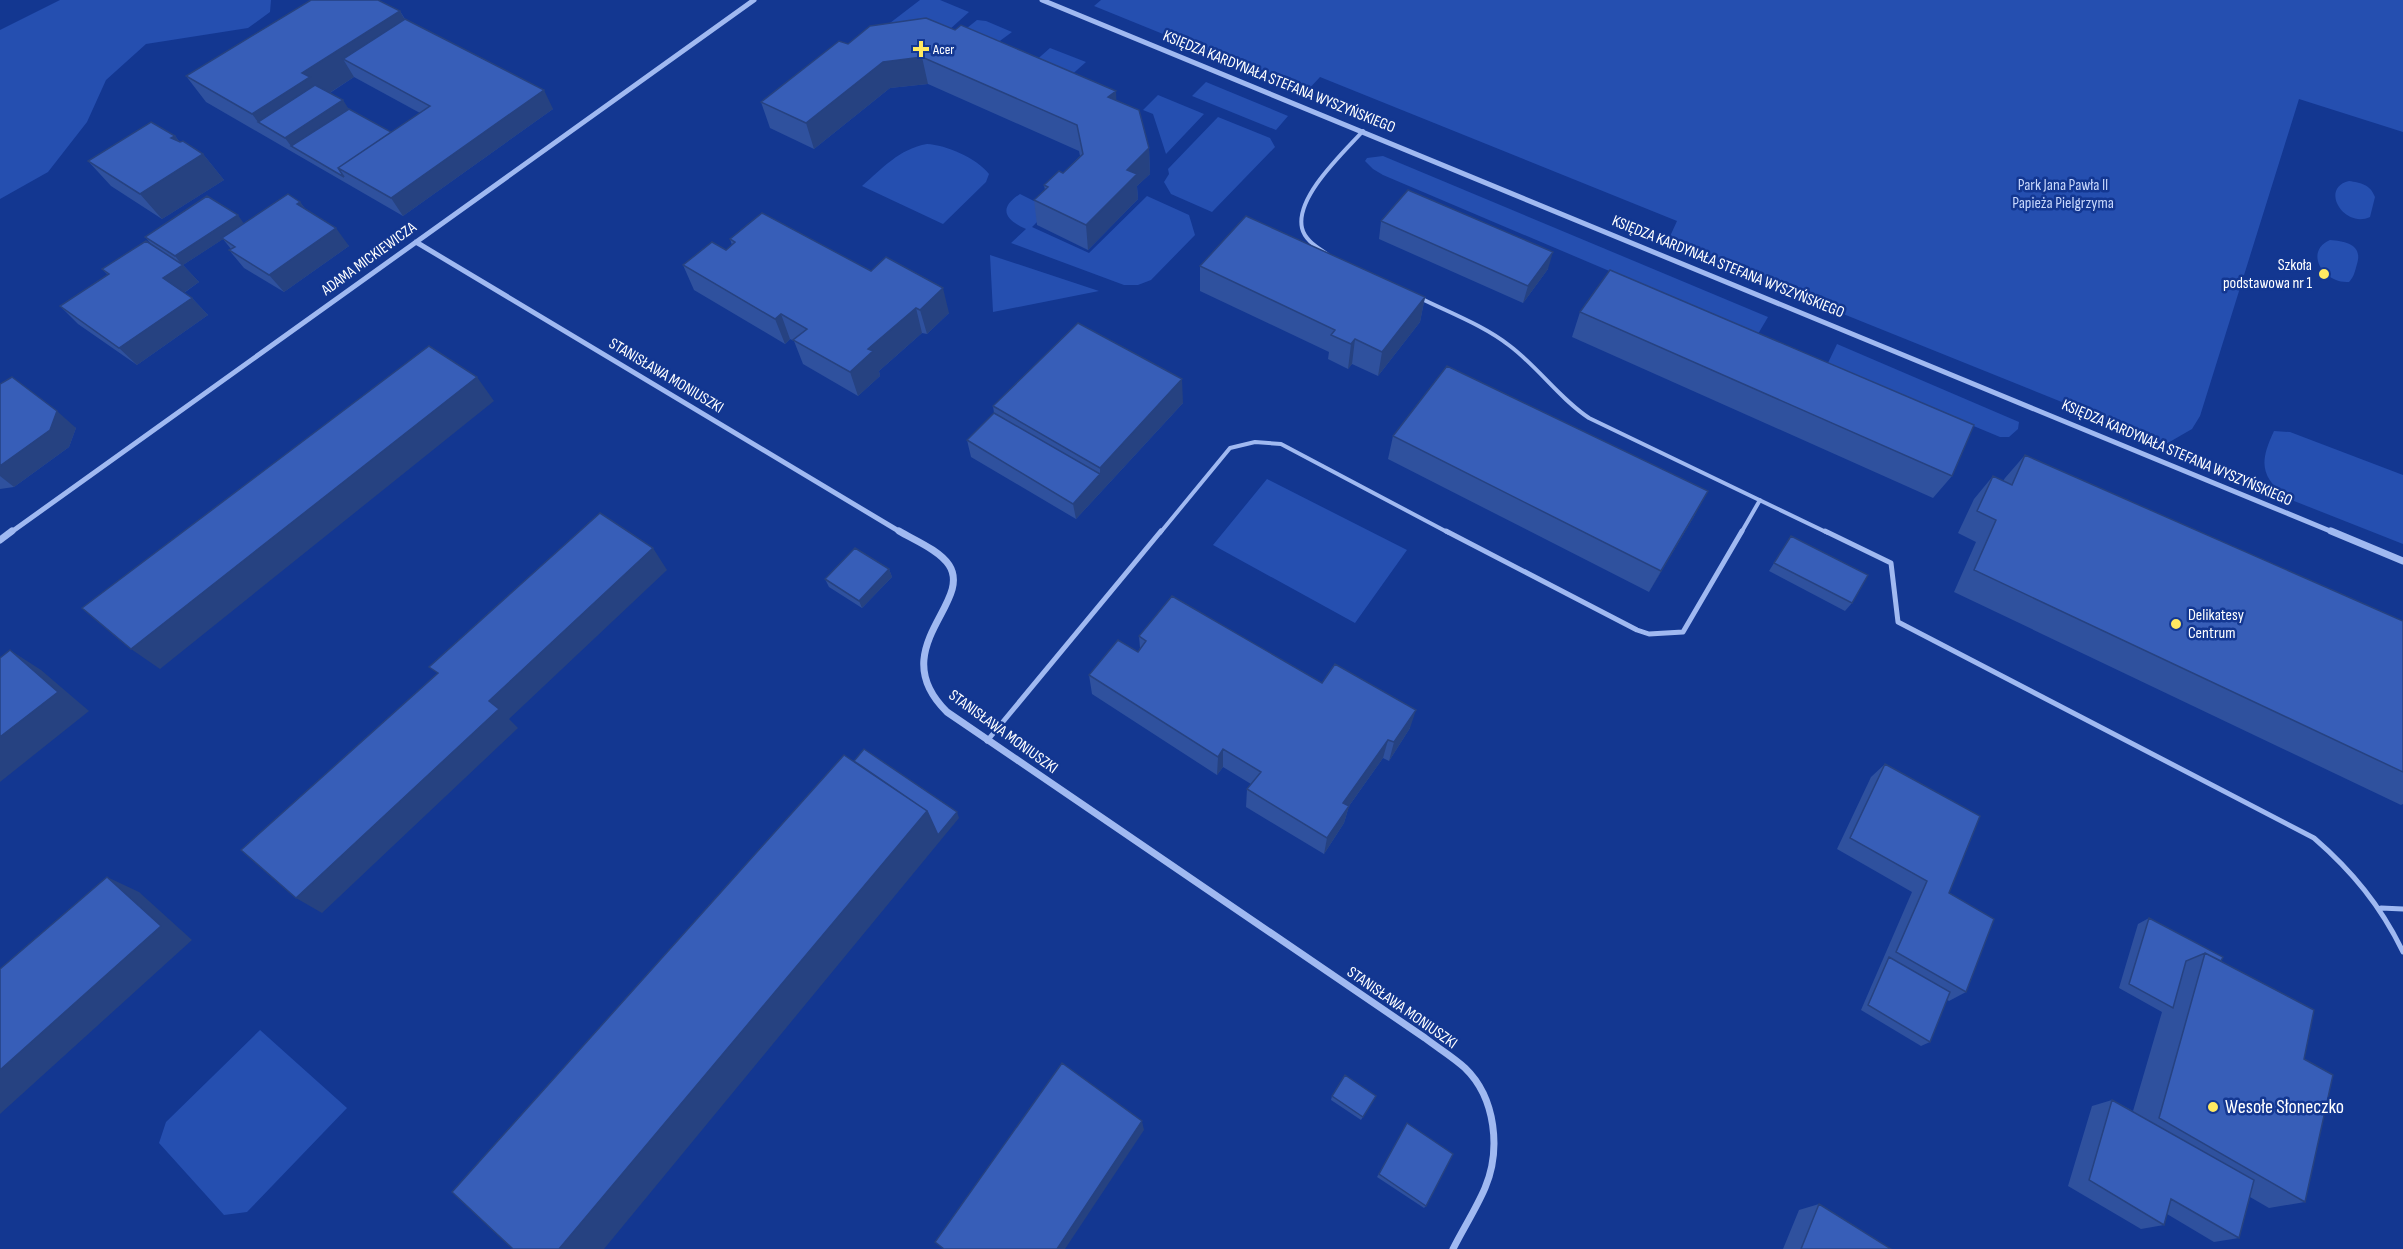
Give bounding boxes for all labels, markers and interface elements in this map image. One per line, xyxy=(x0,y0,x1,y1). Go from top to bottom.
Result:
street label: KSIĘDZA KARDYNAŁA STEFANA WYSZYŃSKIEGO xyxy=(1160,27,1398,137)
place label: Acer xyxy=(932,41,954,58)
marker: Acer xyxy=(914,42,928,56)
park label: Park Jana Pawła II Papieża Pielgrzyma xyxy=(2012,176,2114,213)
street label: KSIĘDZA KARDYNAŁA STEFANA WYSZYŃSKIEGO xyxy=(1609,212,1847,322)
street label: ADAMA MICKIEWICZA xyxy=(317,218,420,300)
place label: Szkoła podstawowa nr 1 xyxy=(2223,256,2312,293)
marker: Szkoła podstawowa nr 1 xyxy=(2317,267,2331,281)
street label: STANISŁAWA MONIUSZKI xyxy=(605,334,727,418)
street label: KSIĘDZA KARDYNAŁA STEFANA WYSZYŃSKIEGO xyxy=(2059,396,2295,510)
place label: Delikatesy Centrum xyxy=(2188,606,2244,643)
marker: Delikatesy Centrum xyxy=(2169,617,2183,631)
street label: STANISŁAWA MONIUSZKI xyxy=(945,686,1061,778)
street label: STANISŁAWA MONIUSZKI xyxy=(1343,963,1461,1053)
place label: Wesołe Słoneczko xyxy=(2225,1095,2344,1119)
marker: Wesołe Słoneczko xyxy=(2206,1100,2220,1114)

